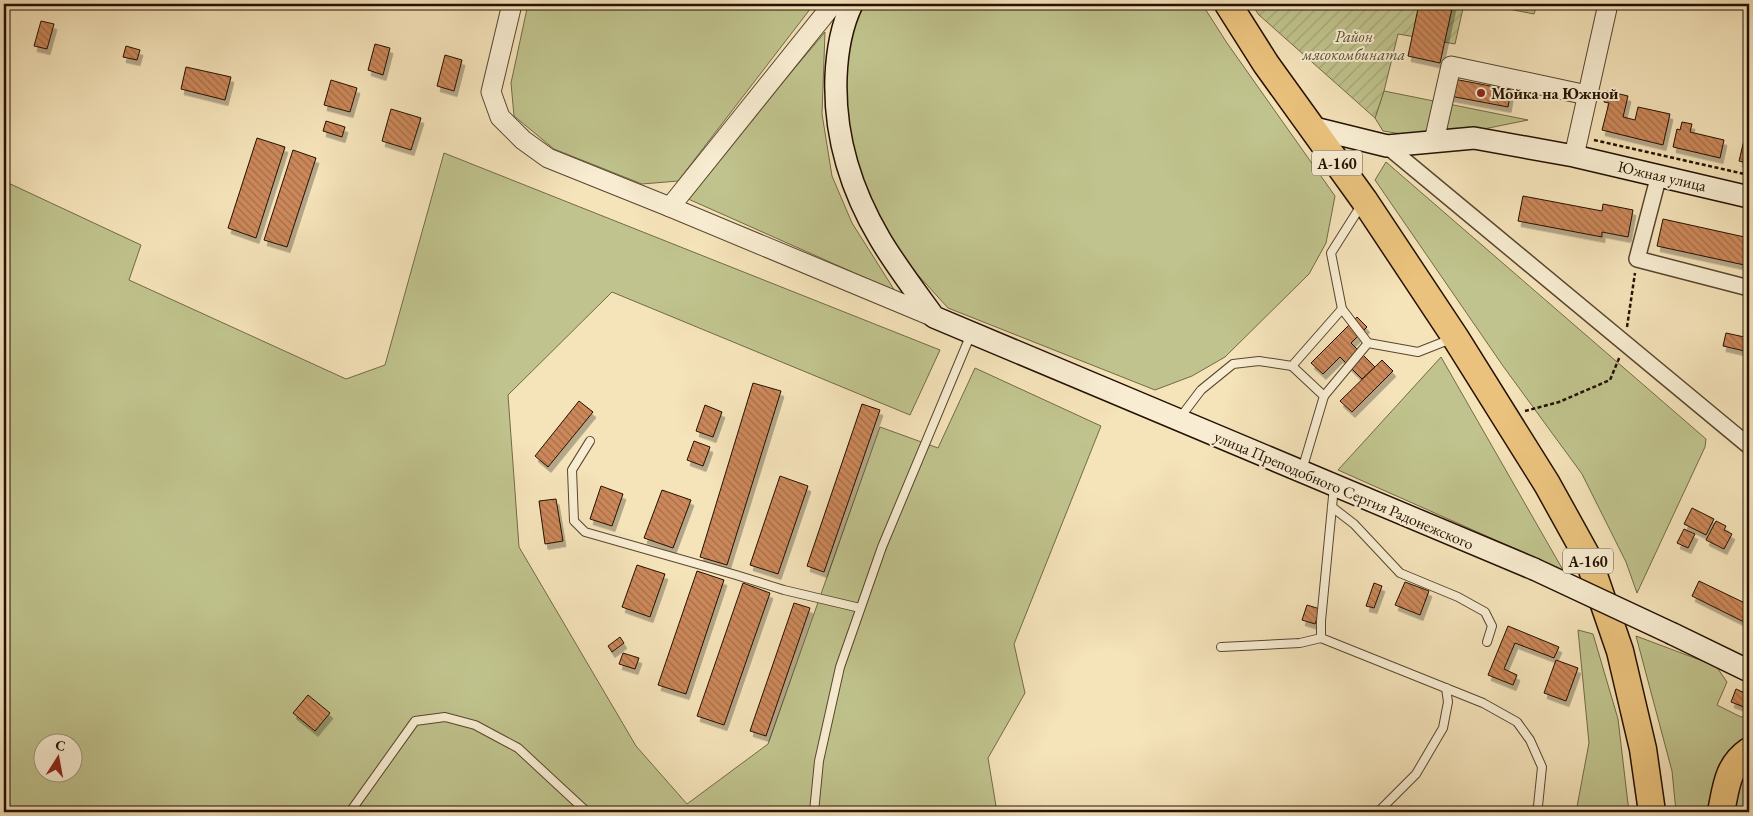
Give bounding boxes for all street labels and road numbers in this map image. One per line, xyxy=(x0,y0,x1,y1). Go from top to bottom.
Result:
road number: А-160 xyxy=(1312,150,1362,176)
street label: Южная улица xyxy=(1616,156,1709,197)
street label: улица Преподобного Сергия Радонежского xyxy=(1211,426,1477,554)
road number: А-160 xyxy=(1563,548,1613,574)

